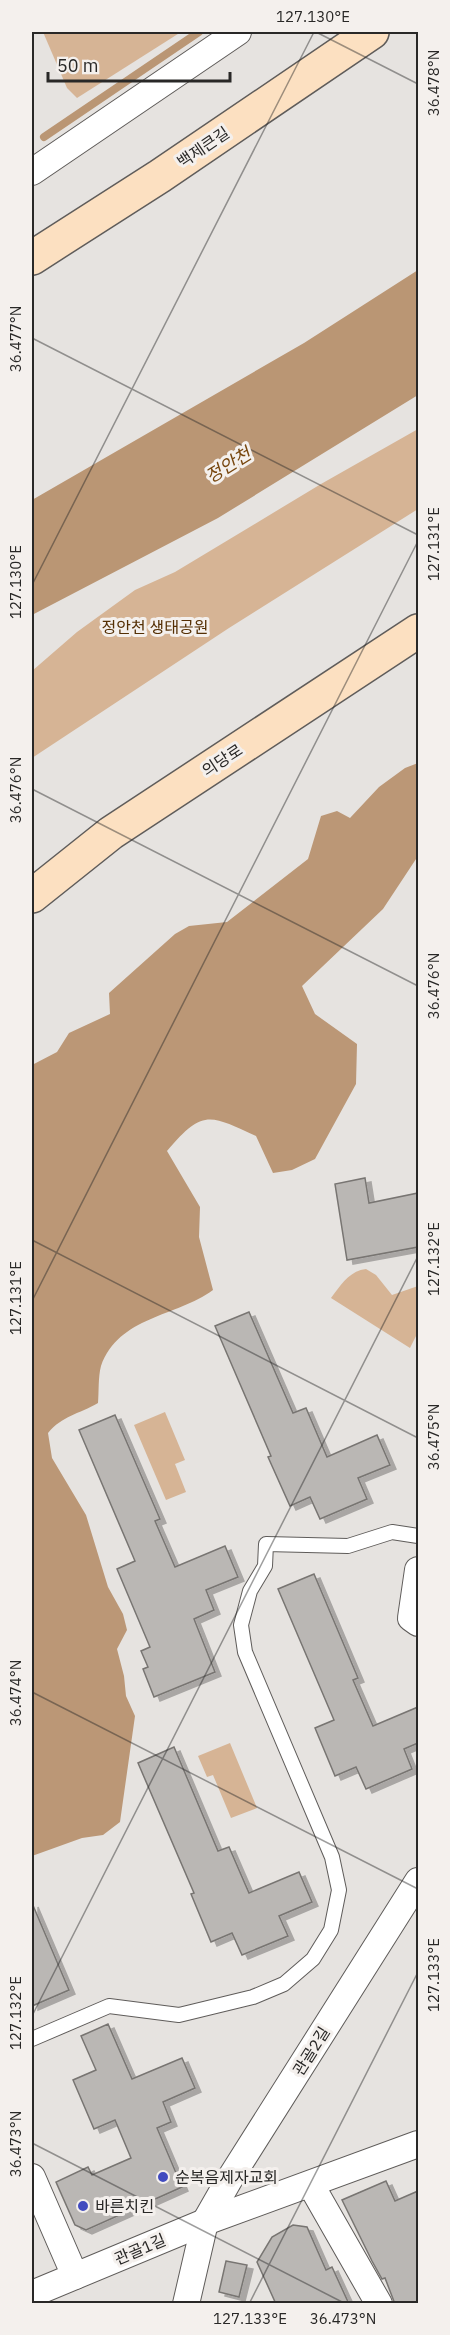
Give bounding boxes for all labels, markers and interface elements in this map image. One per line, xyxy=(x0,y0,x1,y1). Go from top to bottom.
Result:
text: 127.130°E xyxy=(276,7,350,26)
scale bar xyxy=(48,45,230,83)
text: 36.478°N xyxy=(424,50,443,116)
text: 50 m xyxy=(57,54,99,77)
street label: 백제큰길 xyxy=(173,122,233,172)
text: 36.477°N xyxy=(6,306,25,372)
water label: 정안천 xyxy=(201,441,257,488)
text: 127.131°E xyxy=(424,507,443,581)
text: 127.130°E xyxy=(6,545,25,619)
park label: 정안천 생태공원 xyxy=(102,617,208,637)
street label: 의당로 xyxy=(198,739,246,780)
text: 36.476°N xyxy=(6,757,25,823)
text: 36.476°N xyxy=(424,953,443,1019)
text: 127.132°E xyxy=(424,1222,443,1296)
text: 127.131°E xyxy=(6,1261,25,1335)
text: 36.475°N xyxy=(424,1404,443,1470)
text: 36.474°N xyxy=(6,1660,25,1726)
text: 127.133°E xyxy=(424,1938,443,2012)
text: 127.132°E xyxy=(6,1976,25,2050)
street label: 관골2길 xyxy=(288,2023,334,2079)
text: 36.473°N xyxy=(6,2111,25,2177)
place label: 순복음제자교회 xyxy=(175,2167,278,2187)
marker: 순복음제자교회 xyxy=(156,2170,170,2184)
place label: 바른치킨 xyxy=(95,2196,154,2216)
marker: 바른치킨 xyxy=(76,2199,90,2213)
street label: 관골1길 xyxy=(111,2229,169,2269)
text: 127.133°E xyxy=(213,2309,287,2328)
text: 36.473°N xyxy=(310,2309,376,2328)

